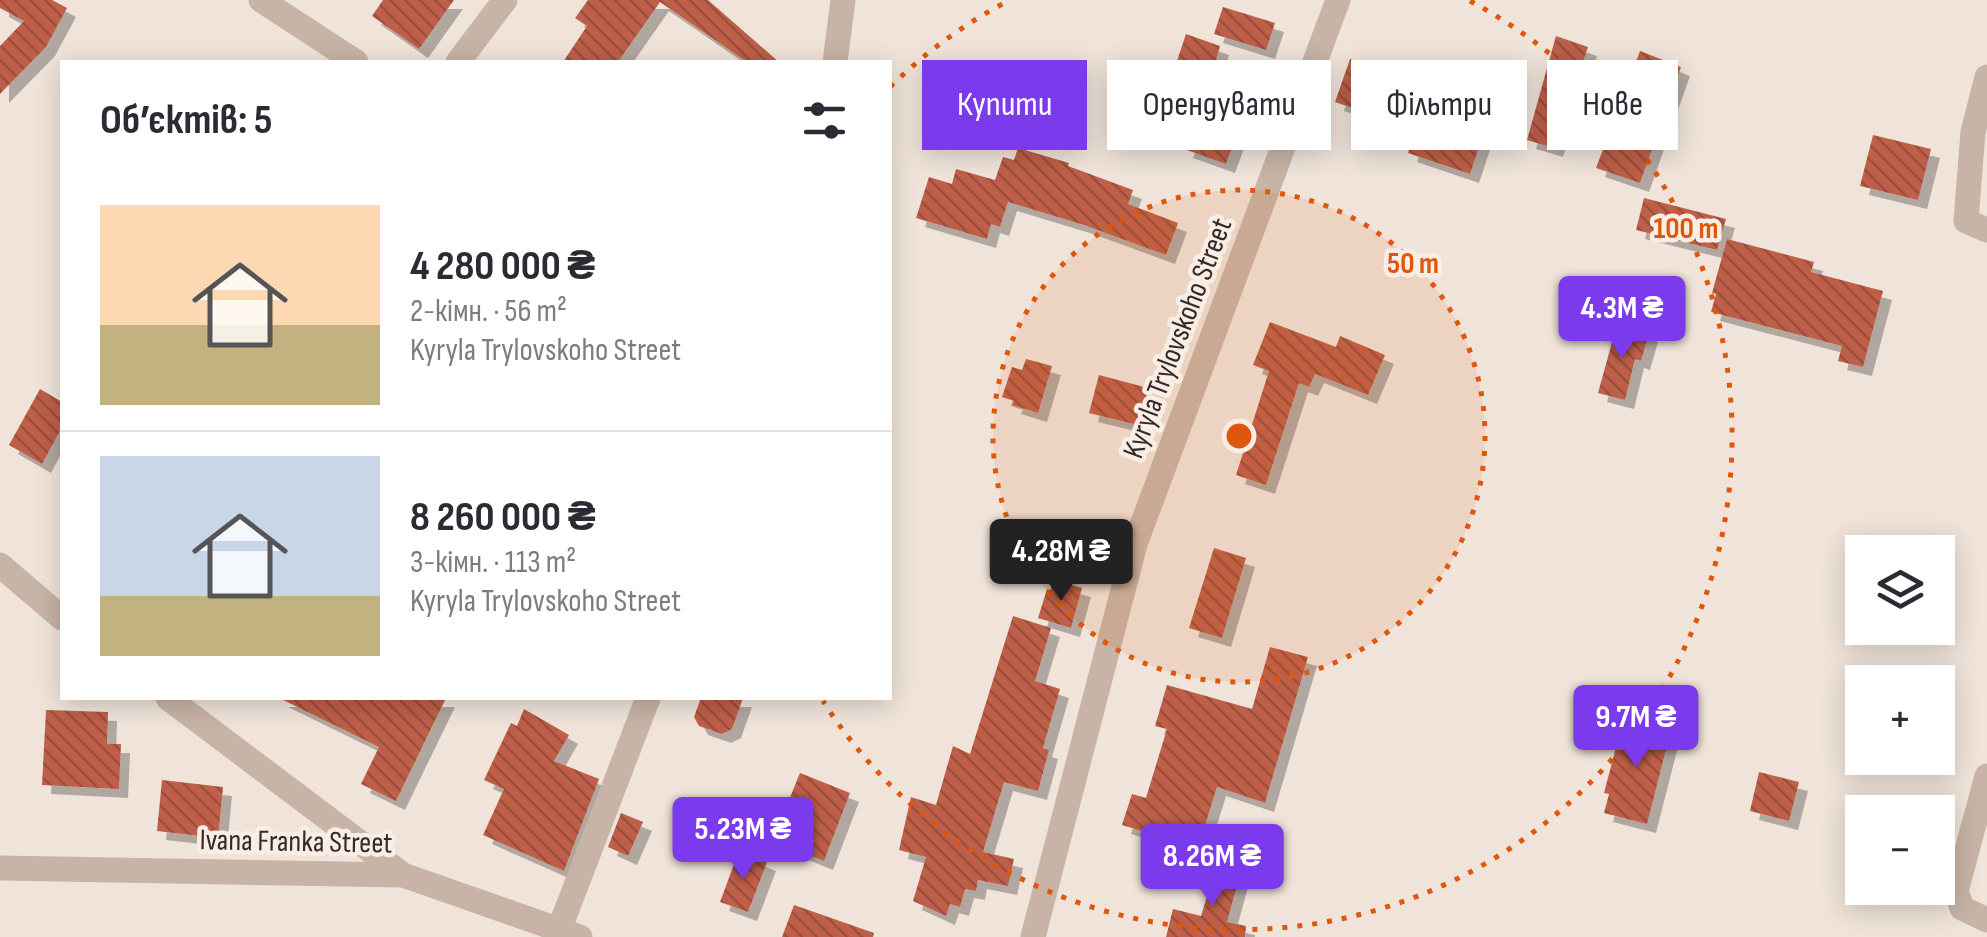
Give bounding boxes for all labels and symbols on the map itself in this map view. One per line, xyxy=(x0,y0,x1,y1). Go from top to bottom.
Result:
text: 100 m xyxy=(1654,211,1718,247)
street label: Kyryla Trylovskoho Street xyxy=(1116,213,1240,463)
text: 50 m xyxy=(1387,246,1439,282)
pin: 4.3M ₴ xyxy=(1541,276,1703,361)
centre of rings xyxy=(1221,418,1257,454)
pin: 4.28M ₴ xyxy=(969,519,1153,604)
pin: 9.7M ₴ xyxy=(1555,685,1717,770)
pin: 5.23M ₴ xyxy=(651,797,835,882)
street label: Ivana Franka Street xyxy=(199,822,393,862)
pin: 8.26M ₴ xyxy=(1120,824,1304,909)

